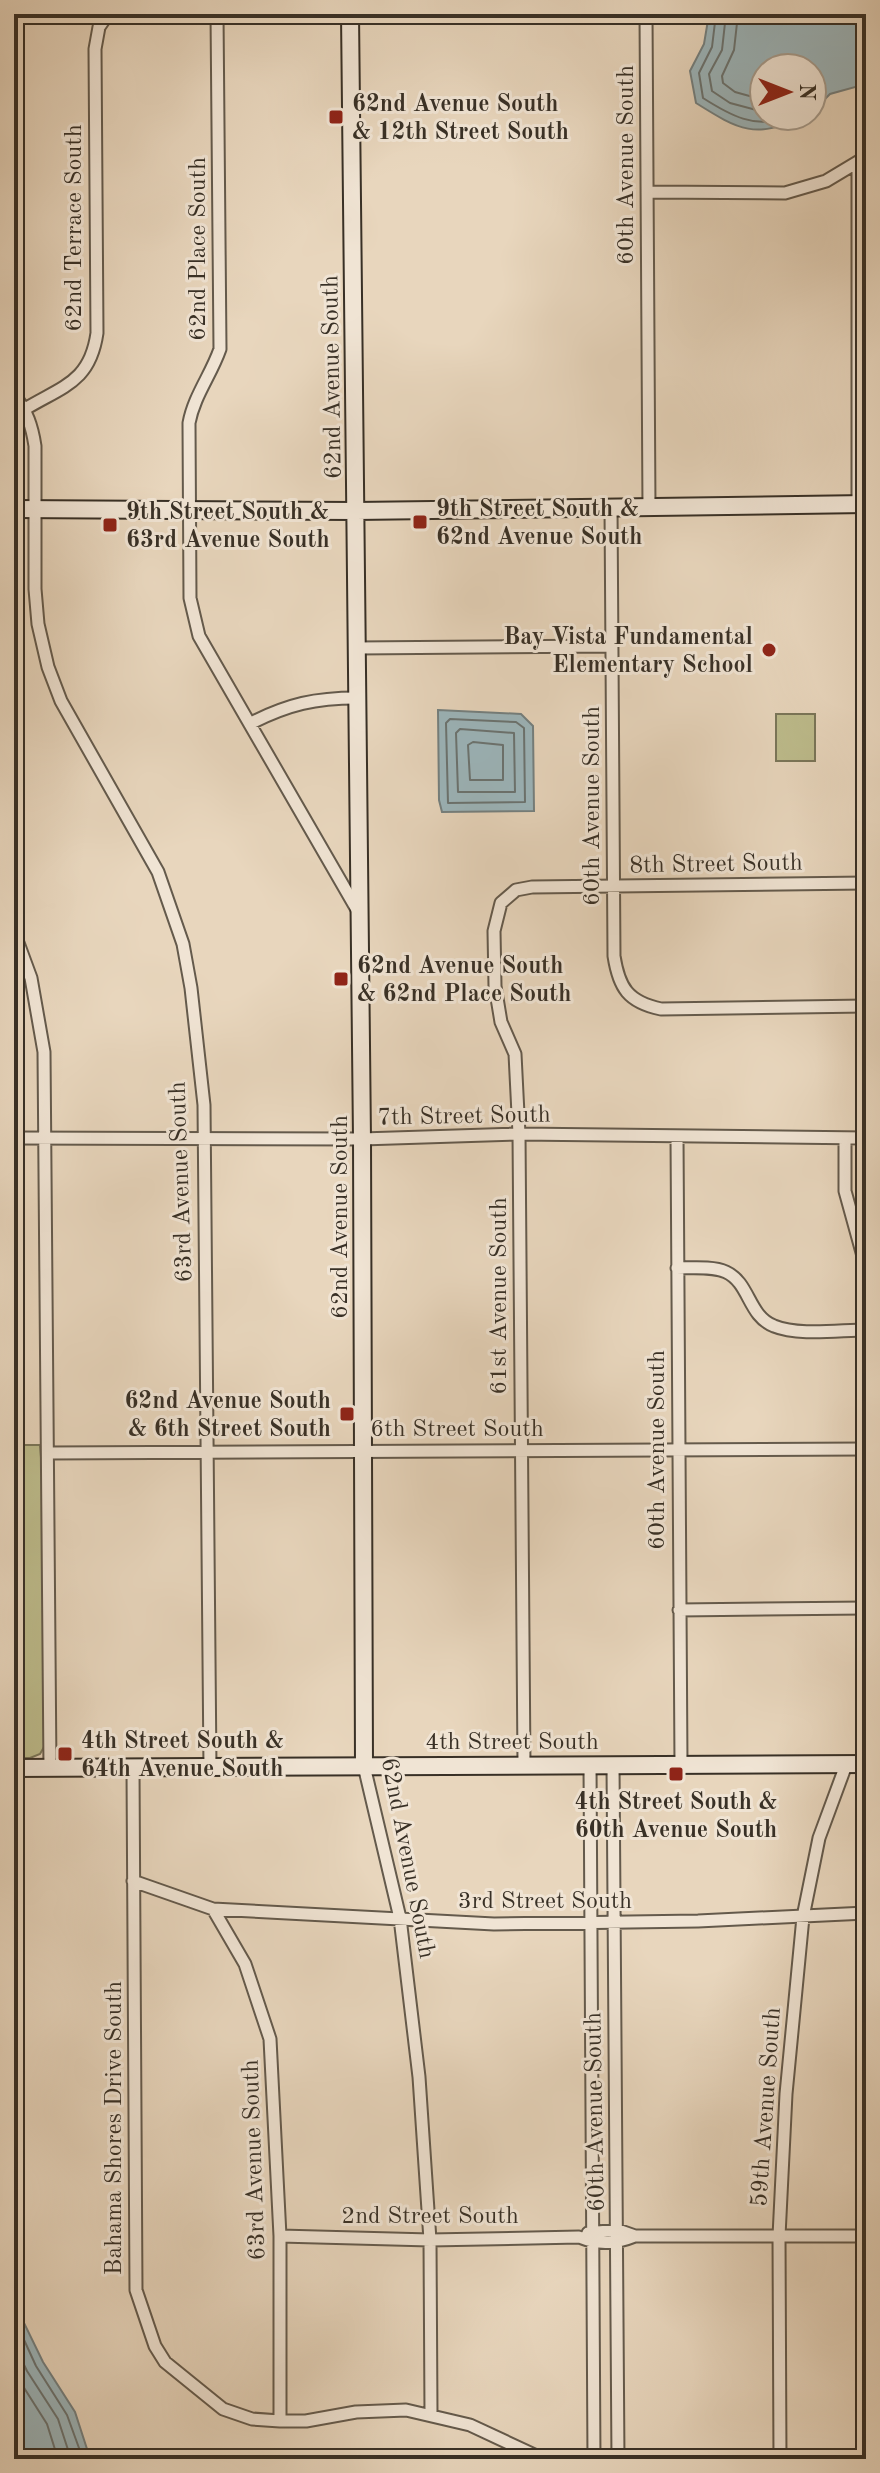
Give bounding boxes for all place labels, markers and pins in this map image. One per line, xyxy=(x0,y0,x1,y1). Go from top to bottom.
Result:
place label: 62nd Avenue South & 12th Street South xyxy=(352,93,569,145)
marker: 62nd Avenue South & 12th Street South xyxy=(327,108,345,126)
place label: 9th Street South & 62nd Avenue South xyxy=(436,498,643,550)
place label: 9th Street South & 63rd Avenue South xyxy=(126,501,330,553)
marker: 9th Street South & 62nd Avenue South xyxy=(411,513,429,531)
marker: 9th Street South & 63rd Avenue South xyxy=(101,516,119,534)
place label: Bay Vista Fundamental Elementary School xyxy=(503,626,753,678)
marker: Bay Vista Fundamental Elementary School xyxy=(760,641,778,659)
place label: 62nd Avenue South & 62nd Place South xyxy=(357,955,571,1007)
marker: 62nd Avenue South & 62nd Place South xyxy=(332,970,350,988)
place label: 62nd Avenue South & 6th Street South xyxy=(124,1390,331,1442)
marker: 62nd Avenue South & 6th Street South xyxy=(338,1405,356,1423)
place label: 4th Street South & 64th Avenue South xyxy=(81,1730,284,1782)
marker: 4th Street South & 64th Avenue South xyxy=(56,1745,74,1763)
marker: 4th Street South & 60th Avenue South xyxy=(667,1765,685,1783)
place label: 4th Street South & 60th Avenue South xyxy=(575,1791,777,1843)

